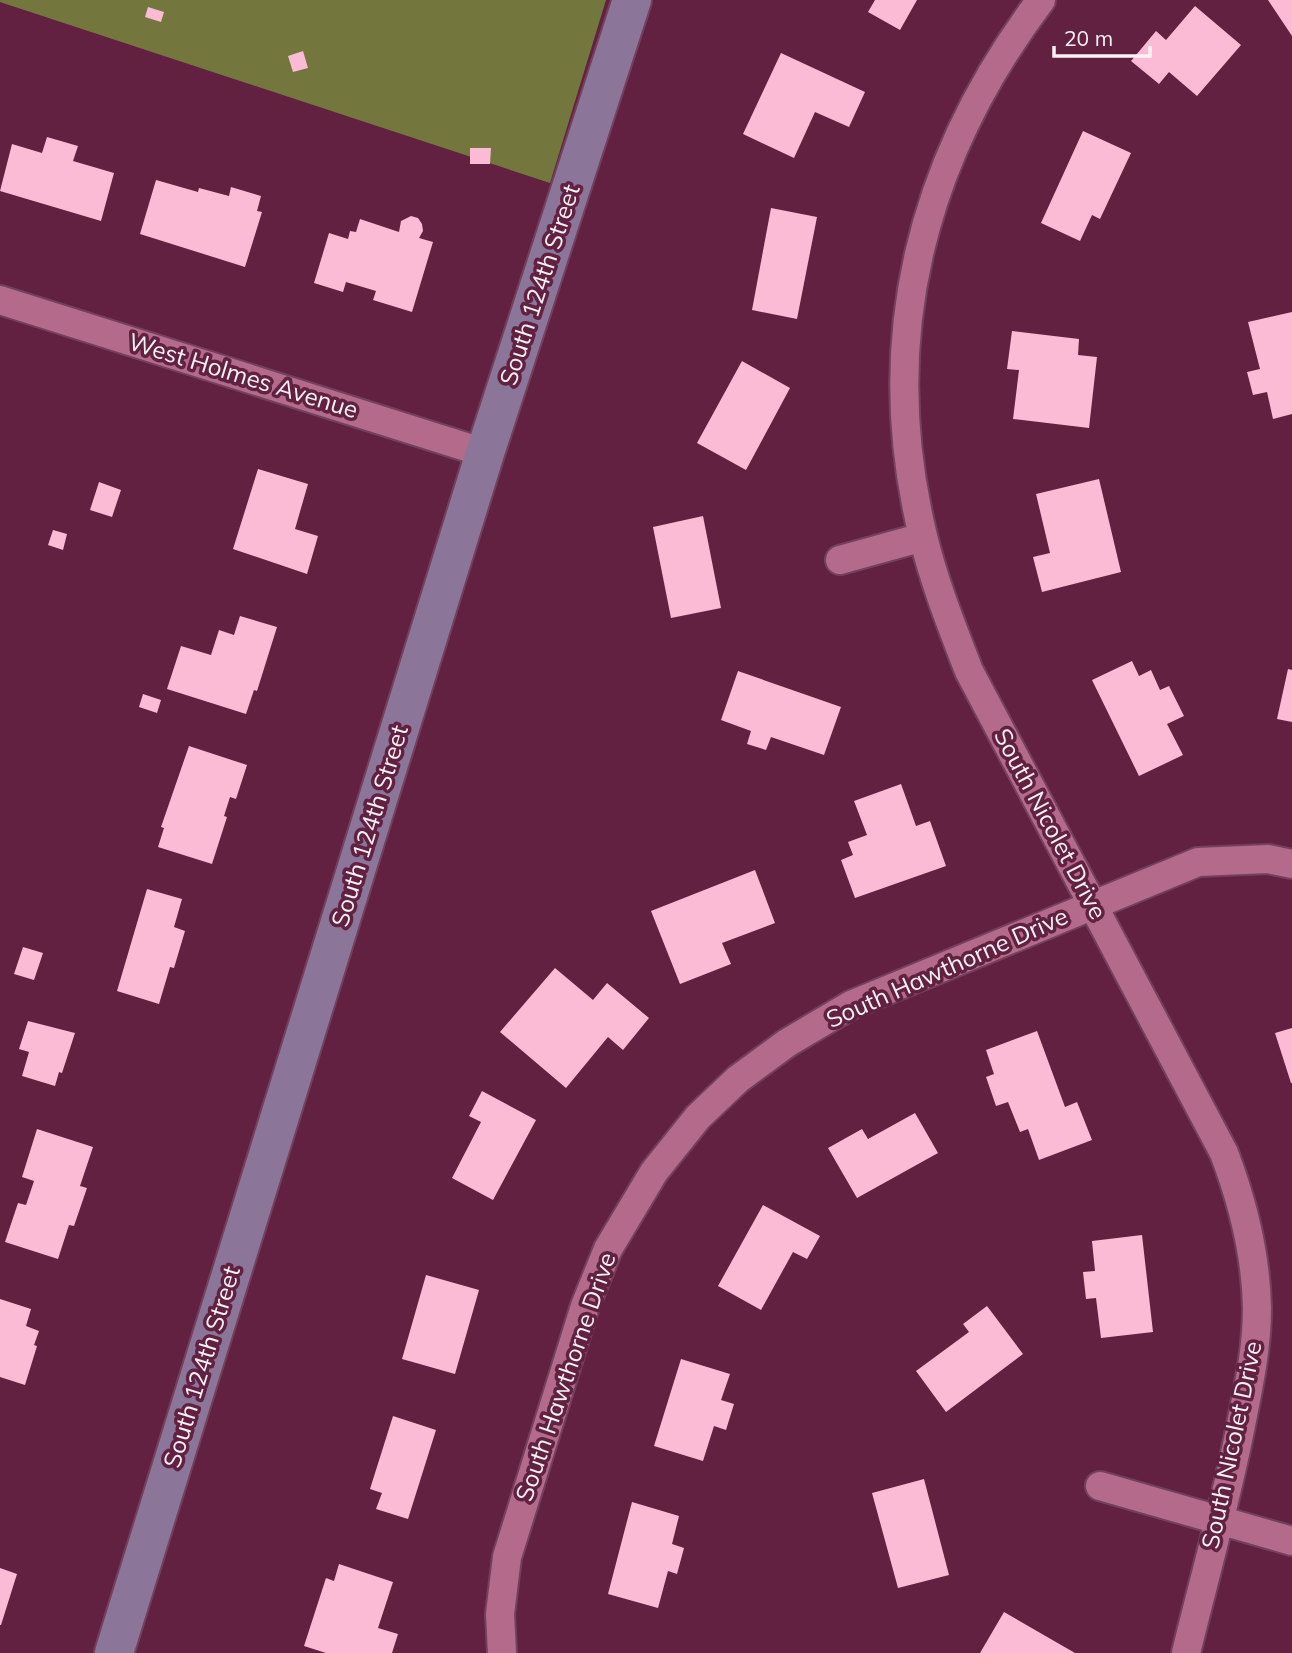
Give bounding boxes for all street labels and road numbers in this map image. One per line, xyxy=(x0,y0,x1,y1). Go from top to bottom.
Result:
street label: South 124th Street xyxy=(492,180,586,389)
street label: West Holmes Avenue xyxy=(125,326,362,424)
street label: South 124th Street xyxy=(324,721,414,930)
street label: South Nicolet Drive xyxy=(988,723,1114,924)
street label: South Hawthorne Drive xyxy=(821,900,1072,1034)
street label: South Hawthorne Drive xyxy=(508,1248,622,1505)
street label: South 124th Street xyxy=(156,1262,246,1471)
street label: South Nicolet Drive xyxy=(1194,1338,1268,1551)

